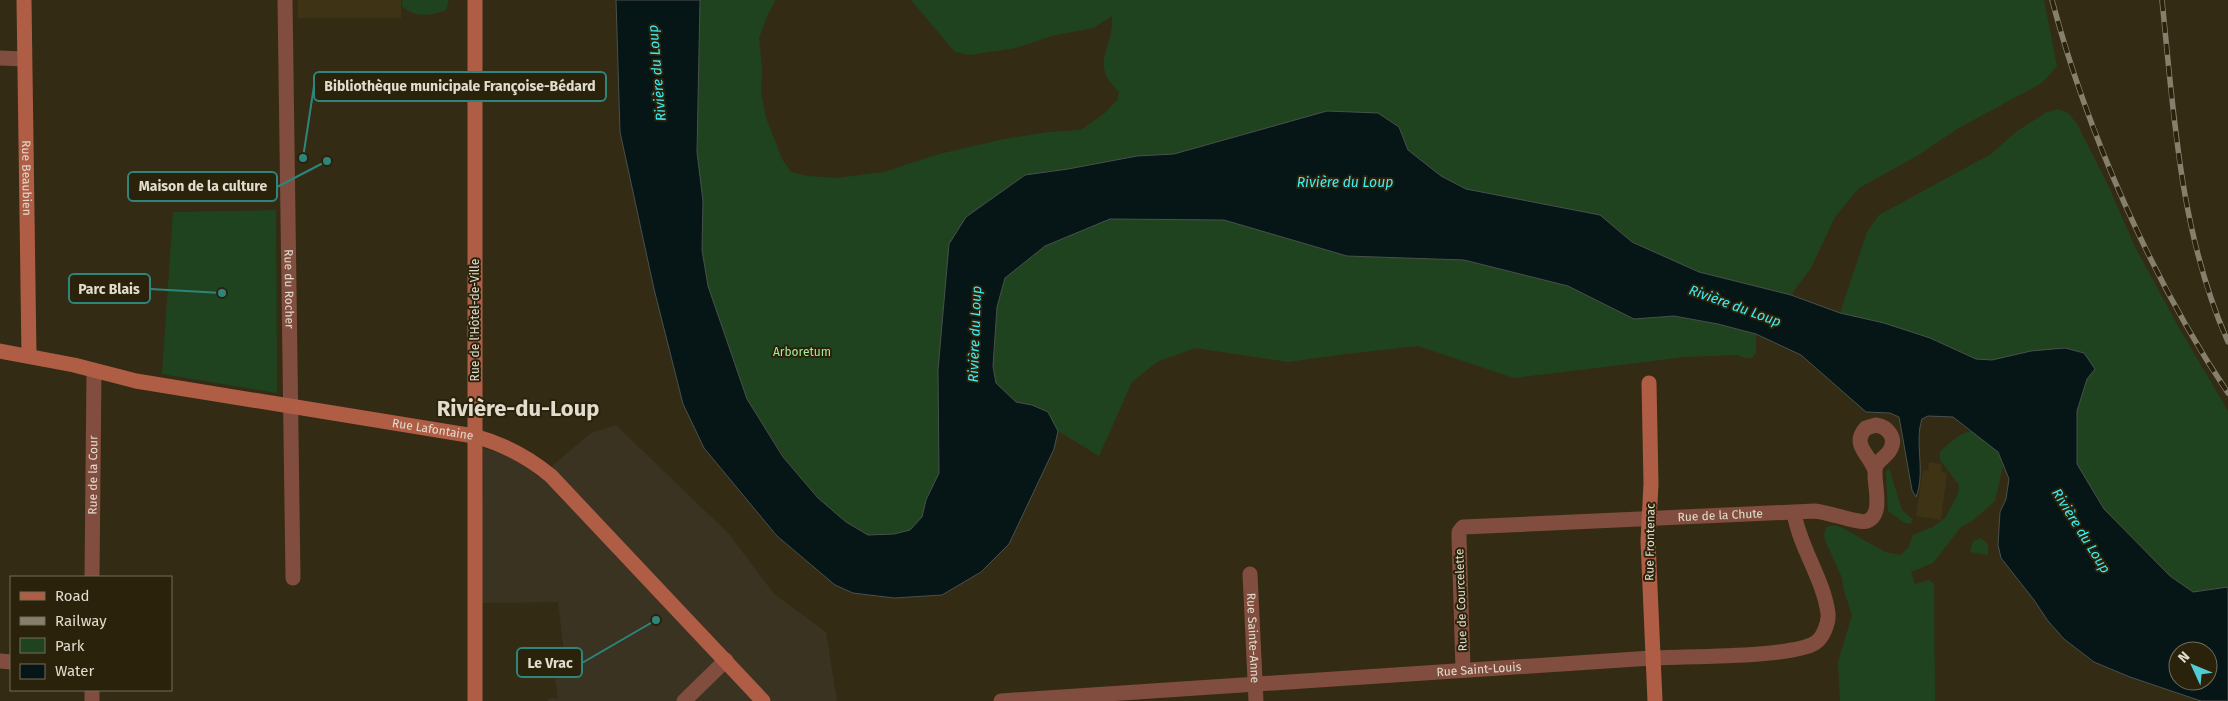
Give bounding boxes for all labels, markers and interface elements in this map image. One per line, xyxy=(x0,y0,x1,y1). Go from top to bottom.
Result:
water label: Rivière du Loup xyxy=(644,24,670,122)
callout: Bibliothèque municipale Françoise-Bédard xyxy=(314,72,606,101)
text: Bibliothèque municipale Françoise-Bédard xyxy=(324,78,596,96)
street label: Rue Beaubien xyxy=(19,140,34,216)
callout: Maison de la culture xyxy=(128,172,277,201)
water label: Rivière du Loup xyxy=(1297,174,1393,191)
text: Maison de la culture xyxy=(139,178,268,195)
street label: Rue du Rocher xyxy=(281,249,297,329)
street label: Rue de l'Hôtel-de-Ville xyxy=(468,259,482,381)
callout: Parc Blais xyxy=(69,274,150,303)
text: Parc Blais xyxy=(78,281,140,298)
water label: Rivière du Loup xyxy=(1687,281,1783,331)
water label: Rivière du Loup xyxy=(965,285,985,383)
park label: Arboretum xyxy=(773,345,831,359)
district label: Rivière-du-Loup xyxy=(437,395,599,422)
street label: Rue Lafontaine xyxy=(391,416,474,443)
street label: Rue de la Cour xyxy=(86,435,100,515)
water label: Rivière du Loup xyxy=(2048,485,2114,577)
street label: Rue Frontenac xyxy=(1642,503,1658,581)
street label: Rue de la Chute xyxy=(1677,506,1763,524)
street label: Rue de Courcelette xyxy=(1452,548,1470,652)
legend xyxy=(10,576,172,691)
text: Road xyxy=(55,587,90,605)
street label: Rue Sainte-Anne xyxy=(1244,592,1262,683)
text: Railway xyxy=(55,612,107,630)
text: Park xyxy=(55,637,85,655)
north arrow xyxy=(2168,641,2218,691)
callout: Le Vrac xyxy=(517,648,582,677)
text: N xyxy=(2175,648,2193,667)
text: Le Vrac xyxy=(527,655,573,672)
street label: Rue Saint-Louis xyxy=(1436,660,1522,679)
text: Water xyxy=(55,662,94,680)

